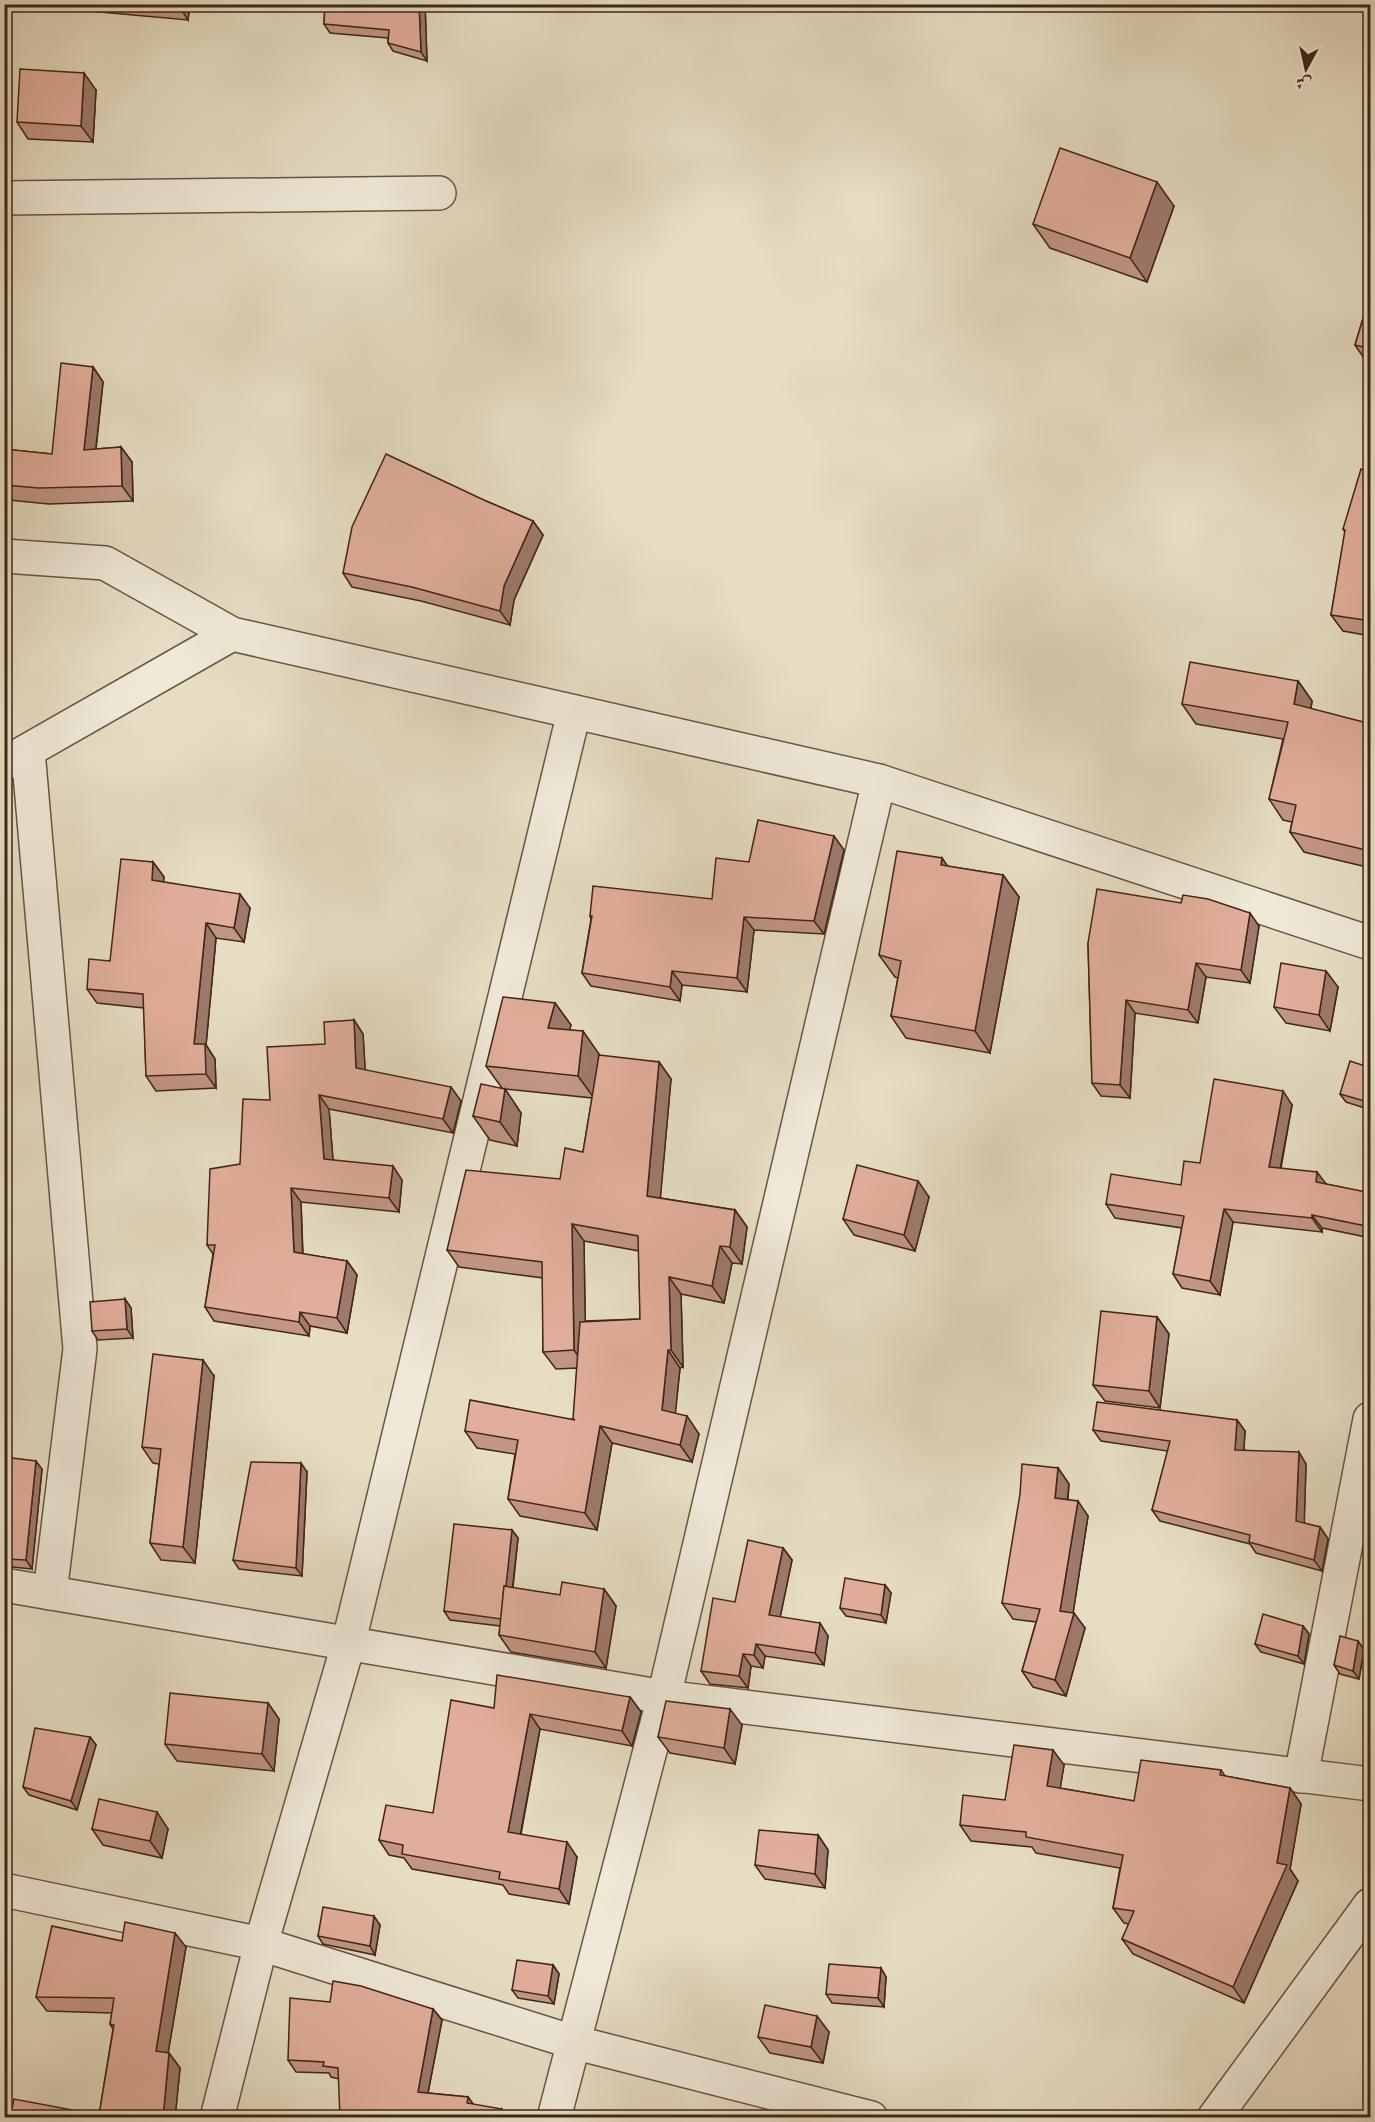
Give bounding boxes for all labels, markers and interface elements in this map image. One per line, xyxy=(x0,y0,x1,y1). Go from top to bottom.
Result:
north arrow xyxy=(1276,39,1336,99)
text: ش xyxy=(1295,72,1313,95)

